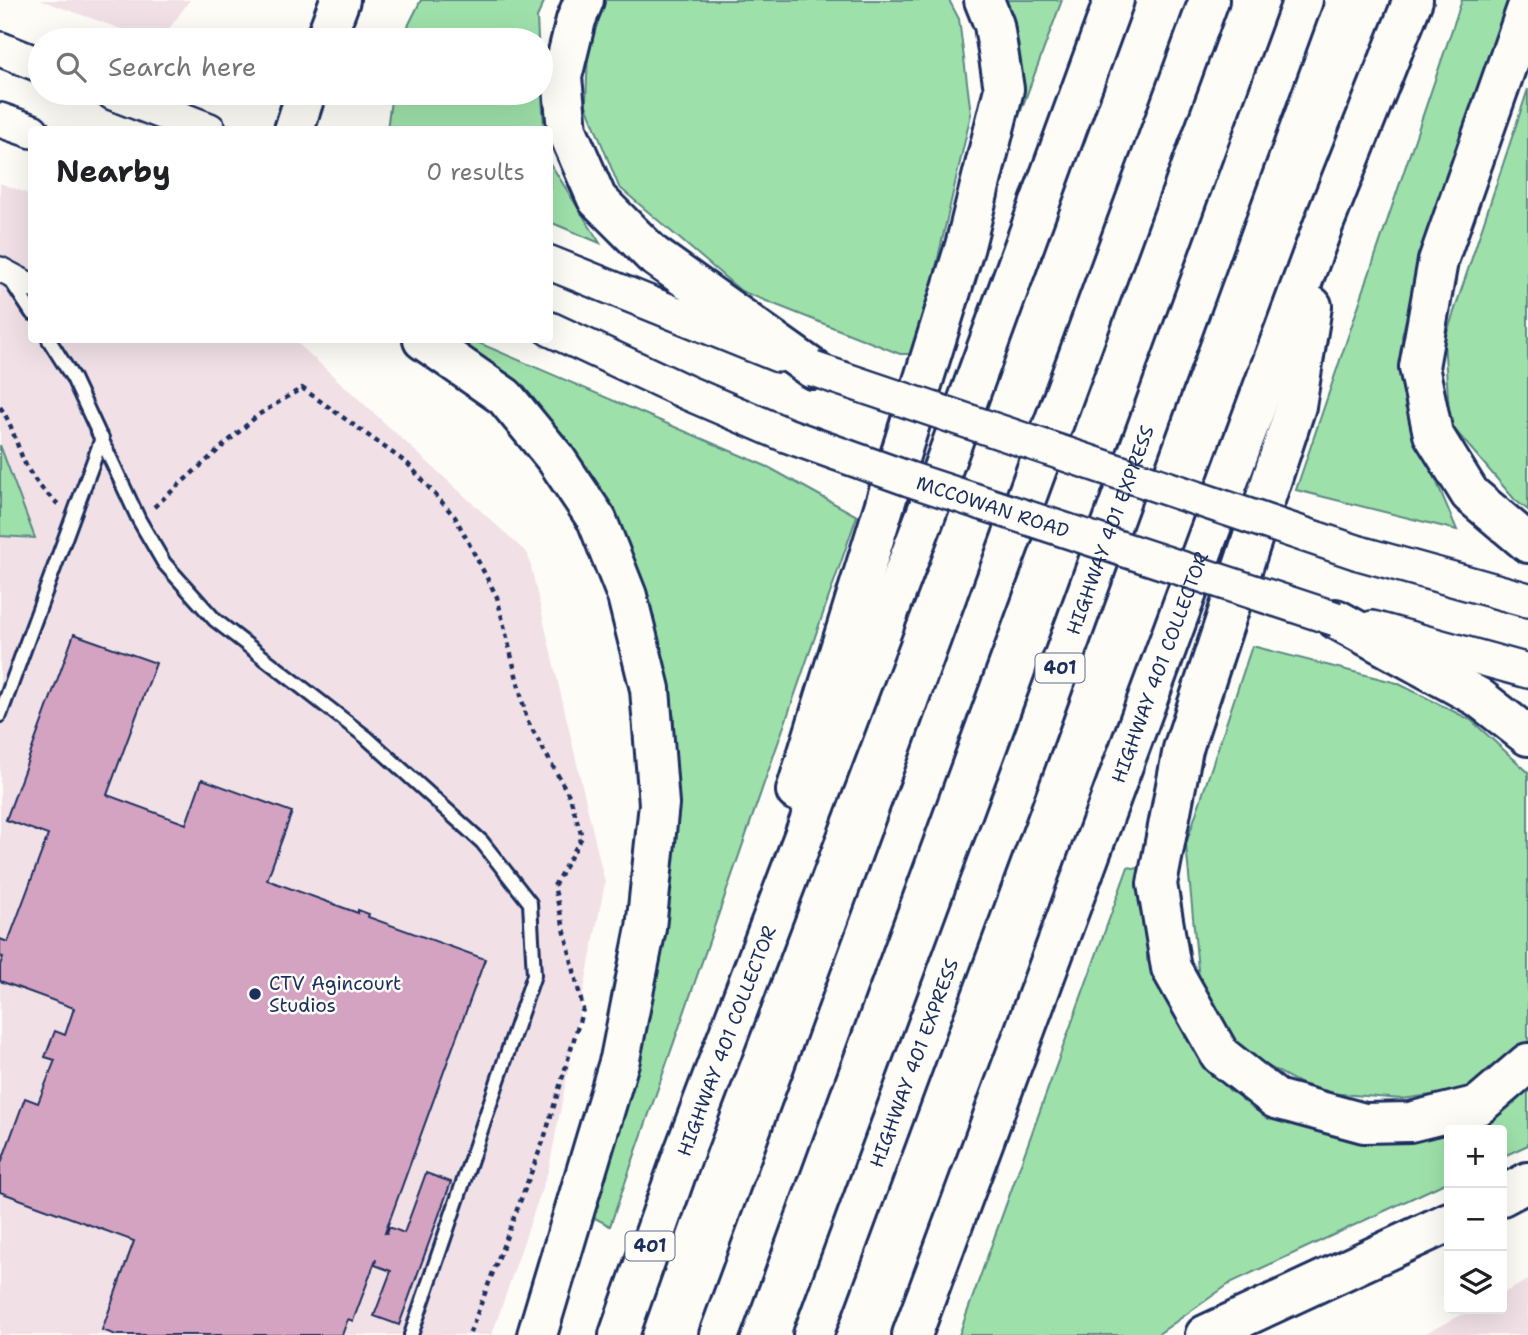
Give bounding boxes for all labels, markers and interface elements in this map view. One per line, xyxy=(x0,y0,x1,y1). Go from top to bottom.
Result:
search box xyxy=(28,28,553,105)
icon: search xyxy=(52,48,90,86)
text: Search here xyxy=(108,49,257,84)
text: Nearby xyxy=(56,151,171,192)
text: 0 results xyxy=(426,157,525,187)
street label: HIGHWAY 401 EXPRESS xyxy=(1061,422,1160,638)
street label: MCCOWAN ROAD xyxy=(913,470,1072,544)
street label: HIGHWAY 401 COLLECTOR xyxy=(1106,548,1214,787)
road number: 401 xyxy=(1036,654,1084,682)
street label: HIGHWAY 401 COLLECTOR xyxy=(671,922,782,1160)
street label: HIGHWAY 401 EXPRESS xyxy=(864,955,964,1171)
place label: CTV Agincourt Studios xyxy=(269,971,401,1018)
marker: CTV Agincourt Studios xyxy=(247,986,263,1002)
map controls xyxy=(1444,1125,1507,1314)
button: + xyxy=(1444,1125,1507,1188)
button: − xyxy=(1444,1188,1507,1251)
road number: 401 xyxy=(626,1232,674,1260)
button: layers xyxy=(1444,1251,1507,1314)

